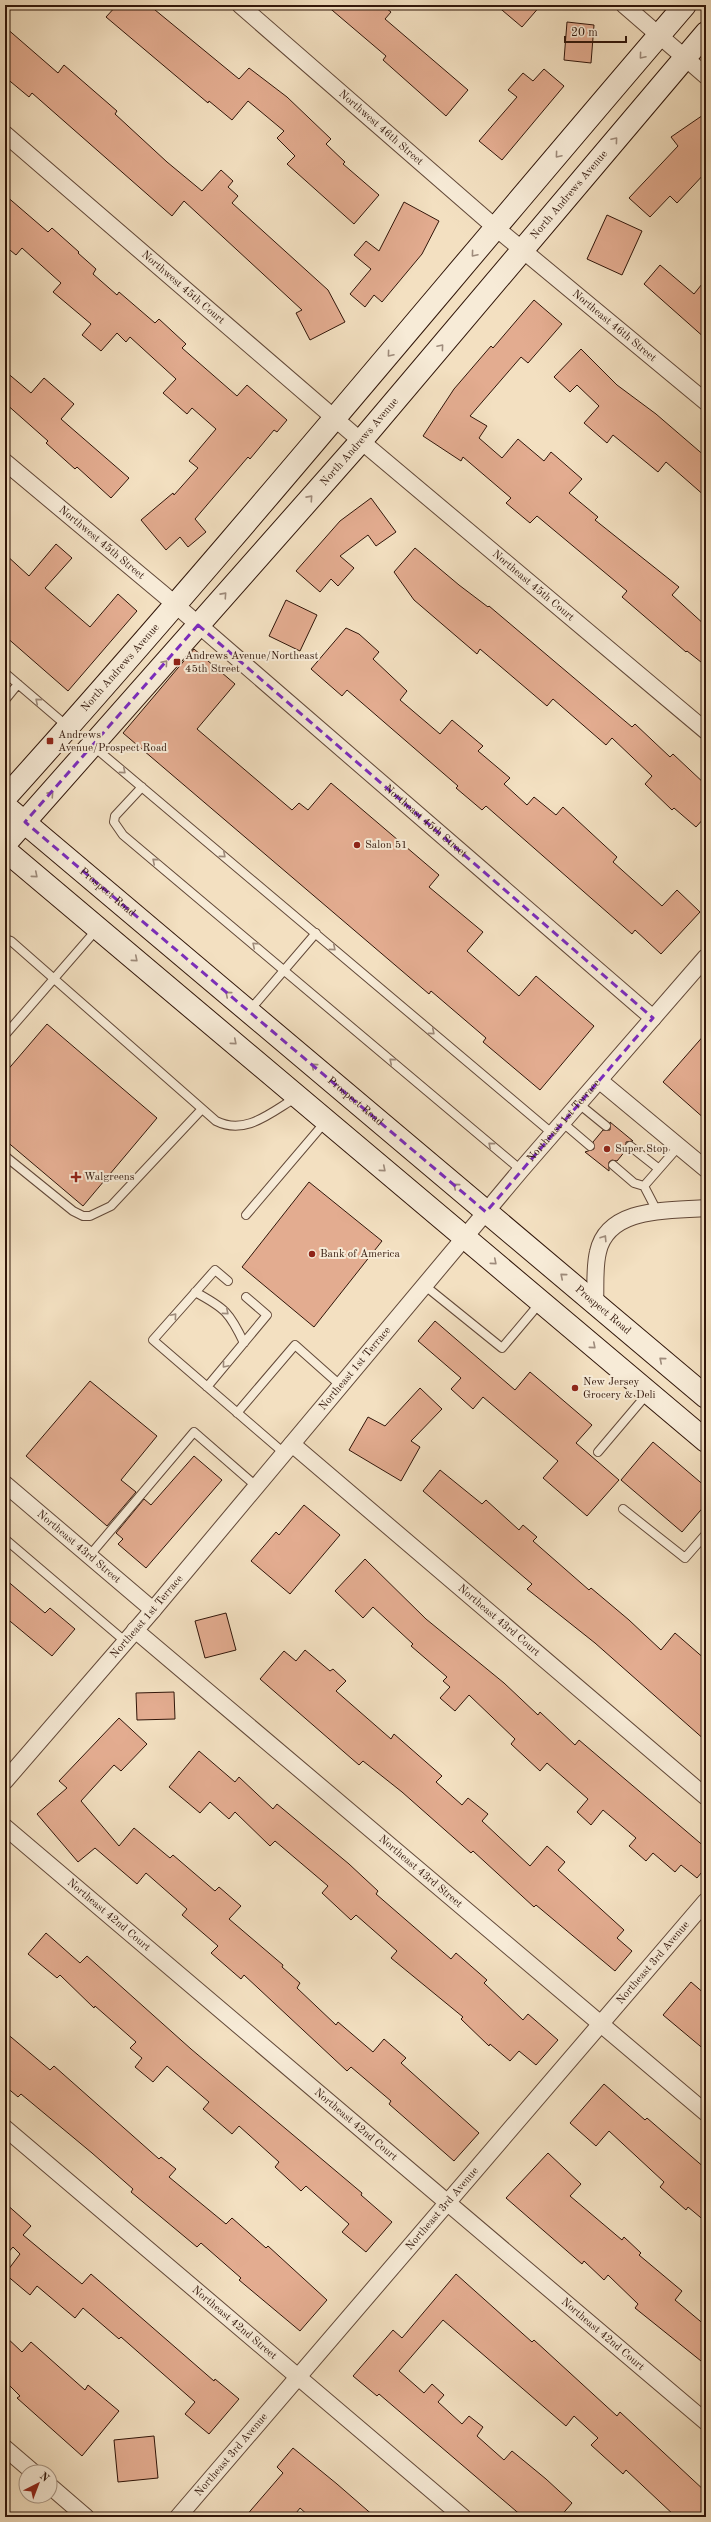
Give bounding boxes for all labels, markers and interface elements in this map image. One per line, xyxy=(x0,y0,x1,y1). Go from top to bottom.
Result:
scale bar xyxy=(565,18,626,44)
text: 20 m xyxy=(571,27,598,39)
one-way arrow xyxy=(639,51,646,59)
street label: Northwest 46th Street xyxy=(337,88,425,168)
one-way arrow xyxy=(610,138,617,145)
street label: North Andrews Avenue xyxy=(529,148,610,241)
one-way arrow xyxy=(555,150,562,158)
street label: Northwest 45th Court xyxy=(139,249,227,326)
one-way arrow xyxy=(471,250,478,257)
street label: Northeast 46th Street xyxy=(570,288,658,364)
one-way arrow xyxy=(436,344,443,351)
one-way arrow xyxy=(388,349,395,357)
street label: North Andrews Avenue xyxy=(319,396,400,488)
one-way arrow xyxy=(305,495,313,503)
street label: Northwest 45th Street xyxy=(57,504,147,582)
street label: Northeast 45th Court xyxy=(490,548,576,623)
one-way arrow xyxy=(219,593,226,600)
street label: North Andrews Avenue xyxy=(79,622,161,714)
place label: Andrews Avenue/Northeast 45th Street xyxy=(185,651,318,675)
marker: Andrews Avenue/Northeast 45th Street xyxy=(172,657,182,667)
one-way arrow xyxy=(160,660,167,668)
one-way arrow xyxy=(35,699,43,706)
place label: Andrews Avenue/Prospect Road xyxy=(58,730,167,754)
marker: Andrews Avenue/Prospect Road xyxy=(45,736,55,746)
one-way arrow xyxy=(119,766,126,773)
street label: Northeast 45th Street xyxy=(382,782,469,860)
one-way arrow xyxy=(46,791,53,798)
marker: Salon 51 xyxy=(352,840,362,850)
place label: Salon 51 xyxy=(365,840,407,851)
one-way arrow xyxy=(218,850,225,857)
one-way arrow xyxy=(153,859,160,866)
street label: Prospect Road xyxy=(77,866,138,919)
one-way arrow xyxy=(30,871,38,878)
one-way arrow xyxy=(252,942,260,949)
one-way arrow xyxy=(328,943,335,950)
one-way arrow xyxy=(130,954,137,961)
one-way arrow xyxy=(225,992,233,999)
one-way arrow xyxy=(427,1027,435,1034)
one-way arrow xyxy=(229,1038,237,1045)
one-way arrow xyxy=(389,1058,396,1065)
one-way arrow xyxy=(311,1064,319,1071)
street label: Prospect Road xyxy=(325,1075,385,1128)
street label: Northeast 1st Terrace xyxy=(525,1077,602,1164)
one-way arrow xyxy=(488,1142,495,1149)
marker: Super Stop xyxy=(602,1144,612,1154)
place label: Super Stop xyxy=(615,1144,668,1155)
one-way arrow xyxy=(379,1165,386,1172)
marker: Walgreens xyxy=(71,1172,81,1182)
place label: Walgreens xyxy=(84,1172,135,1183)
one-way arrow xyxy=(454,1184,461,1191)
one-way arrow xyxy=(599,1236,606,1243)
marker: Bank of America xyxy=(307,1249,317,1259)
place label: Bank of America xyxy=(320,1249,400,1260)
one-way arrow xyxy=(489,1258,497,1265)
one-way arrow xyxy=(560,1274,567,1281)
street label: Prospect Road xyxy=(573,1284,633,1337)
one-way arrow xyxy=(221,1308,228,1315)
one-way arrow xyxy=(170,1313,177,1321)
street label: Northeast 1st Terrace xyxy=(317,1325,393,1412)
one-way arrow xyxy=(589,1341,596,1348)
one-way arrow xyxy=(659,1357,667,1364)
one-way arrow xyxy=(223,1360,230,1368)
place label: New Jersey Grocery & Deli xyxy=(583,1377,655,1401)
marker: New Jersey Grocery & Deli xyxy=(570,1383,580,1393)
street label: Northeast 43rd Street xyxy=(35,1508,123,1585)
street label: Northeast 1st Terrace xyxy=(108,1573,185,1660)
street label: Northeast 43rd Court xyxy=(456,1583,542,1658)
street label: Northeast 43rd Street xyxy=(377,1833,465,1910)
street label: Northeast 42nd Court xyxy=(65,1877,152,1953)
street label: Northeast 3rd Avenue xyxy=(615,1919,692,2006)
street label: Northeast 42nd Court xyxy=(312,2086,399,2163)
street label: Northeast 3rd Avenue xyxy=(404,2165,481,2252)
street label: Northeast 42nd Street xyxy=(190,2284,279,2362)
street label: Northeast 42nd Court xyxy=(559,2296,646,2373)
street label: Northeast 3rd Avenue xyxy=(193,2411,270,2498)
north arrow xyxy=(18,2464,58,2504)
text: N xyxy=(37,2471,51,2485)

